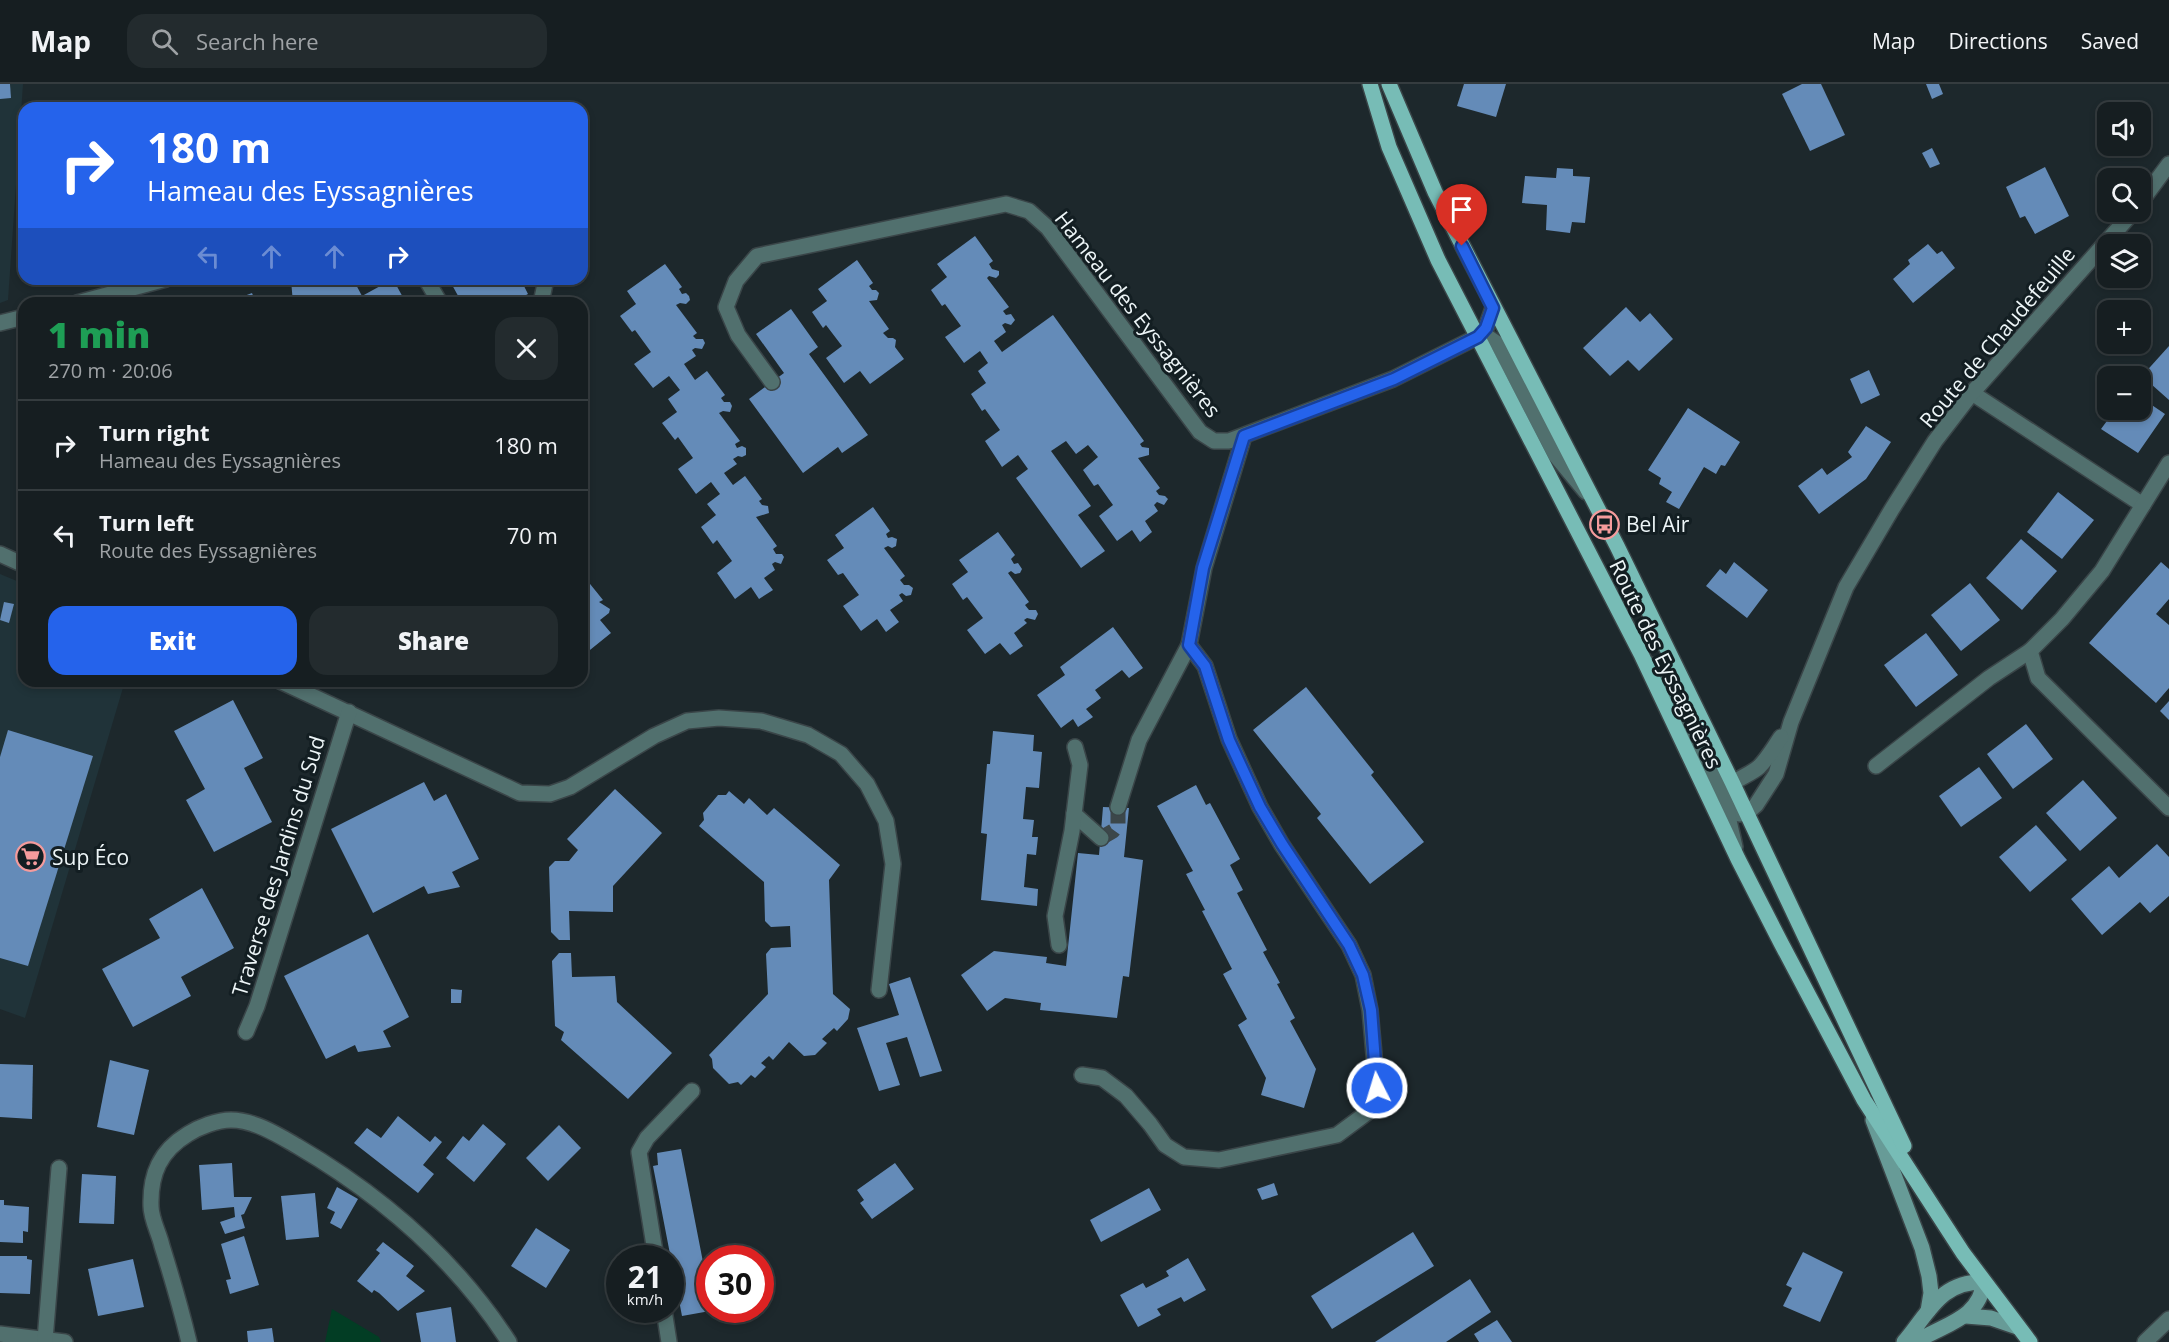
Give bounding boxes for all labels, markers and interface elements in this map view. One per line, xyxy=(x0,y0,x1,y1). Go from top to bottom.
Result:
search box xyxy=(127,14,547,68)
text: Map xyxy=(30,22,91,60)
icon: search xyxy=(148,25,181,58)
text: Search here xyxy=(196,26,319,56)
text: Map xyxy=(1872,27,1915,55)
text: Directions xyxy=(1948,27,2048,55)
text: Saved xyxy=(2081,27,2139,55)
map controls xyxy=(2097,102,2151,420)
button: sound xyxy=(2097,102,2151,156)
text: 180 m xyxy=(147,118,271,175)
icon: right xyxy=(48,126,126,204)
button: search xyxy=(2097,168,2151,222)
text: Hameau des Eyssagnières xyxy=(147,172,474,209)
pin xyxy=(1436,184,1487,246)
icon: arrive xyxy=(1445,193,1478,226)
street label: Hameau des Eyssagnières xyxy=(1049,205,1227,423)
button: layers xyxy=(2097,234,2151,288)
icon: left xyxy=(192,240,225,273)
icon: ahead xyxy=(255,240,288,273)
icon: ahead xyxy=(318,240,351,273)
icon: right xyxy=(381,240,414,273)
street label: Route de Chaudefeuille xyxy=(1913,241,2081,433)
button: + xyxy=(2097,300,2151,354)
text: 1 min xyxy=(48,310,150,359)
button: close xyxy=(495,317,558,380)
text: 270 m · 20:06 xyxy=(48,357,173,384)
button: − xyxy=(2097,366,2151,420)
text: Turn right xyxy=(99,417,210,447)
icon: right xyxy=(48,429,81,462)
text: 180 m xyxy=(494,430,558,460)
text: Hameau des Eyssagnières xyxy=(99,447,341,474)
text: Turn left xyxy=(99,507,194,537)
bus stop icon: Bel Air xyxy=(1589,508,1621,540)
place label: Bel Air xyxy=(1626,510,1690,538)
icon: left xyxy=(48,519,81,552)
text: 70 m xyxy=(507,520,558,550)
text: Route des Eyssagnières xyxy=(99,537,317,564)
street label: Route des Eyssagnières xyxy=(1603,555,1729,773)
button: Exit xyxy=(48,606,297,675)
button: Share xyxy=(309,606,558,675)
street label: Traverse des Jardins du Sud xyxy=(225,732,331,1000)
supermarket icon: Sup Éco xyxy=(15,841,47,873)
place label: Sup Éco xyxy=(52,843,129,871)
position arrow xyxy=(1345,1056,1409,1120)
speed limit sign: 30 xyxy=(696,1245,774,1323)
text: 21 xyxy=(628,1256,662,1297)
text: km/h xyxy=(627,1289,663,1309)

